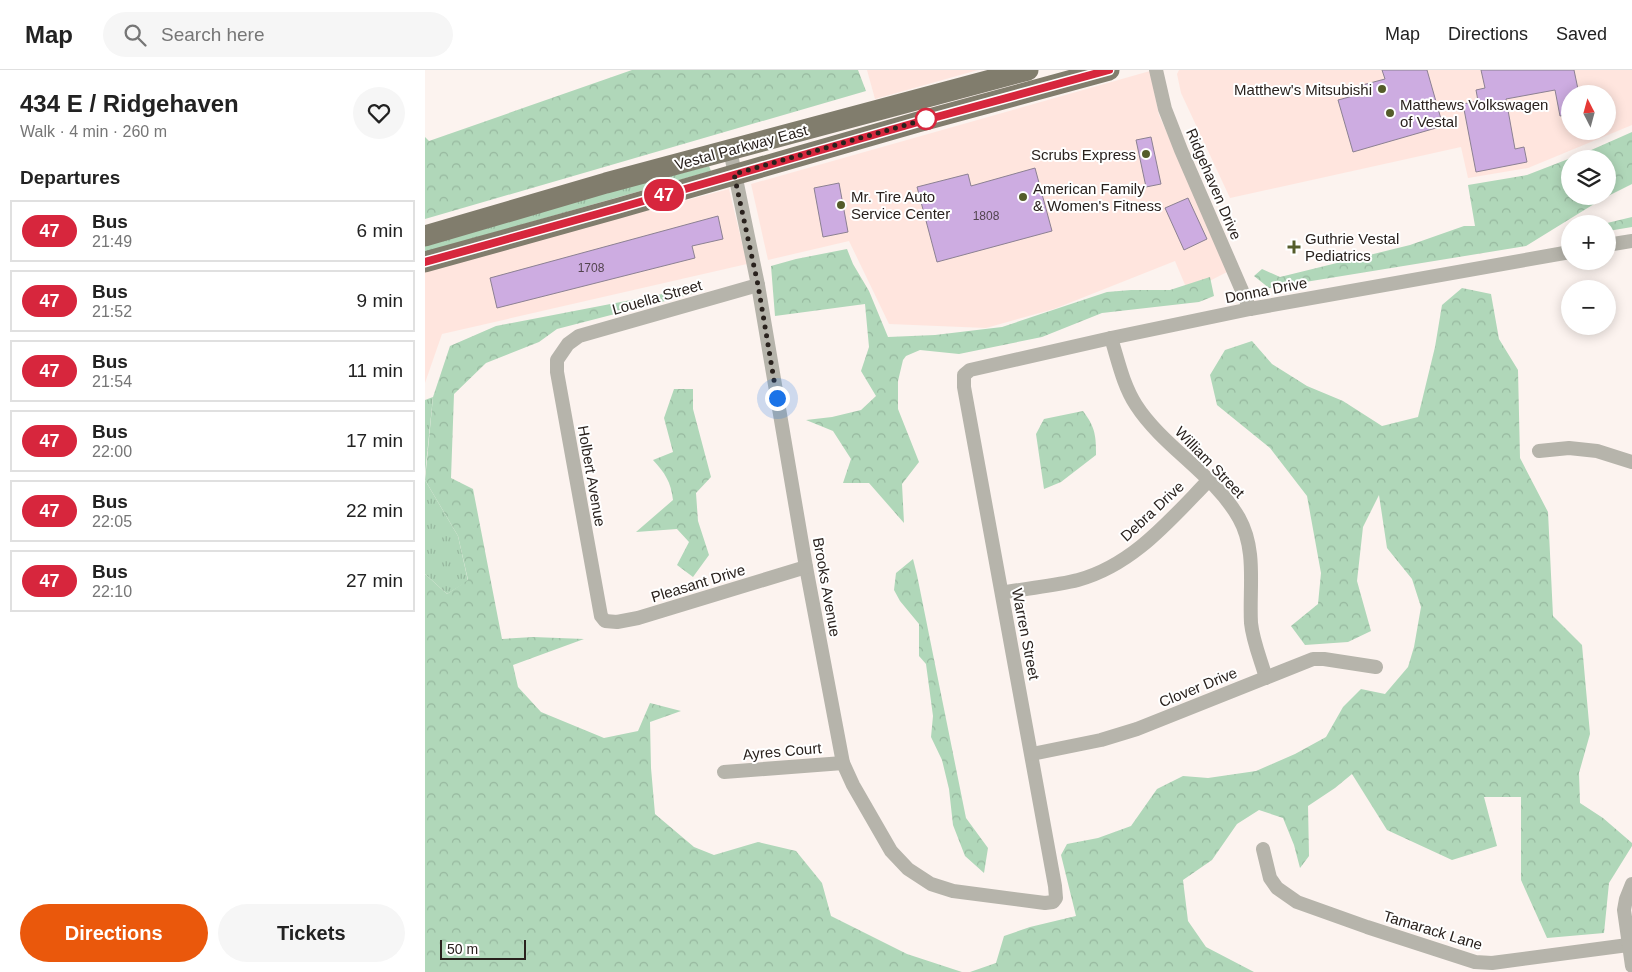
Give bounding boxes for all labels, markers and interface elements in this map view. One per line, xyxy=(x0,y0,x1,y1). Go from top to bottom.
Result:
search box xyxy=(103,12,453,57)
text: Map xyxy=(25,21,73,48)
icon: search xyxy=(121,21,149,49)
text: Search here xyxy=(161,24,265,45)
text: Map xyxy=(1385,24,1420,44)
text: Directions xyxy=(1448,24,1528,44)
text: Saved xyxy=(1556,24,1607,44)
place label: Matthew's Mitsubishi xyxy=(1234,81,1372,98)
marker: Matthew's Mitsubishi xyxy=(1376,83,1388,95)
north arrow xyxy=(1561,85,1616,140)
map controls xyxy=(1561,85,1616,335)
button: heart xyxy=(353,87,405,139)
text: 434 E / Ridgehaven xyxy=(20,90,239,117)
place label: Matthews Volkswagen of Vestal xyxy=(1400,96,1548,130)
marker: Matthews Volkswagen of Vestal xyxy=(1384,107,1396,119)
unlabelled marker xyxy=(915,108,937,130)
street label: Vestal Parkway East xyxy=(673,121,810,173)
text: Walk · 4 min · 260 m xyxy=(20,123,167,140)
street label: Ridgehaven Drive xyxy=(1183,126,1245,242)
place label: Scrubs Express xyxy=(1031,146,1136,163)
marker: Scrubs Express xyxy=(1140,148,1152,160)
button: layers xyxy=(1561,150,1616,205)
text: Departures xyxy=(20,167,120,188)
line badge: 47 xyxy=(641,179,687,211)
place label: American Family & Women's Fitness xyxy=(1033,180,1161,214)
text: 47 xyxy=(654,185,674,205)
place label: Mr. Tire Auto Service Center xyxy=(851,188,950,222)
marker: American Family & Women's Fitness xyxy=(1017,191,1029,203)
marker: Mr. Tire Auto Service Center xyxy=(835,199,847,211)
house number: 1808 xyxy=(973,209,1000,223)
text: Bus xyxy=(92,211,128,232)
button: + xyxy=(1561,215,1616,270)
text: 6 min xyxy=(357,220,403,241)
text: 47 xyxy=(39,221,60,241)
place label: Guthrie Vestal Pediatrics xyxy=(1305,230,1399,264)
text: 21:49 xyxy=(92,233,132,250)
marker: Guthrie Vestal Pediatrics xyxy=(1287,240,1301,254)
house number: 1708 xyxy=(578,261,605,275)
street label: Donna Drive xyxy=(1223,274,1309,306)
street label: Louella Street xyxy=(610,276,705,318)
button: − xyxy=(1561,280,1616,335)
text: Bus xyxy=(92,281,128,302)
text: 9 min xyxy=(357,290,403,311)
text: 47 xyxy=(39,291,60,311)
text: 21:52 xyxy=(92,303,132,320)
text: Bus xyxy=(92,351,128,372)
text: 11 min xyxy=(347,360,403,381)
text: 47 xyxy=(39,361,60,381)
text: 21:54 xyxy=(92,373,132,390)
your location xyxy=(765,386,790,411)
text: Bus xyxy=(92,421,128,442)
street label: William Street xyxy=(1172,423,1249,502)
street label: Holbert Avenue xyxy=(575,424,609,528)
text: 17 min xyxy=(346,430,403,451)
text: 47 xyxy=(39,431,60,451)
text: 22:00 xyxy=(92,443,132,460)
street label: Debra Drive xyxy=(1117,477,1187,545)
text: Bus xyxy=(92,491,128,512)
text: 22 min xyxy=(346,500,403,521)
text: 47 xyxy=(39,501,60,521)
text: 22:05 xyxy=(92,513,132,530)
street label: Brooks Avenue xyxy=(810,536,844,638)
text: Bus xyxy=(92,561,128,582)
street label: Pleasant Drive xyxy=(649,561,747,605)
text: 27 min xyxy=(346,570,403,591)
text: 47 xyxy=(39,571,60,591)
text: 22:10 xyxy=(92,583,132,600)
street label: Warren Street xyxy=(1009,587,1043,682)
street label: Clover Drive xyxy=(1157,664,1239,710)
street label: Ayres Court xyxy=(742,739,823,763)
button: Directions xyxy=(20,904,208,962)
button: Tickets xyxy=(218,904,405,962)
street label: Tamarack Lane xyxy=(1381,907,1485,953)
scale bar xyxy=(440,937,526,960)
text: 50 m xyxy=(447,941,478,957)

